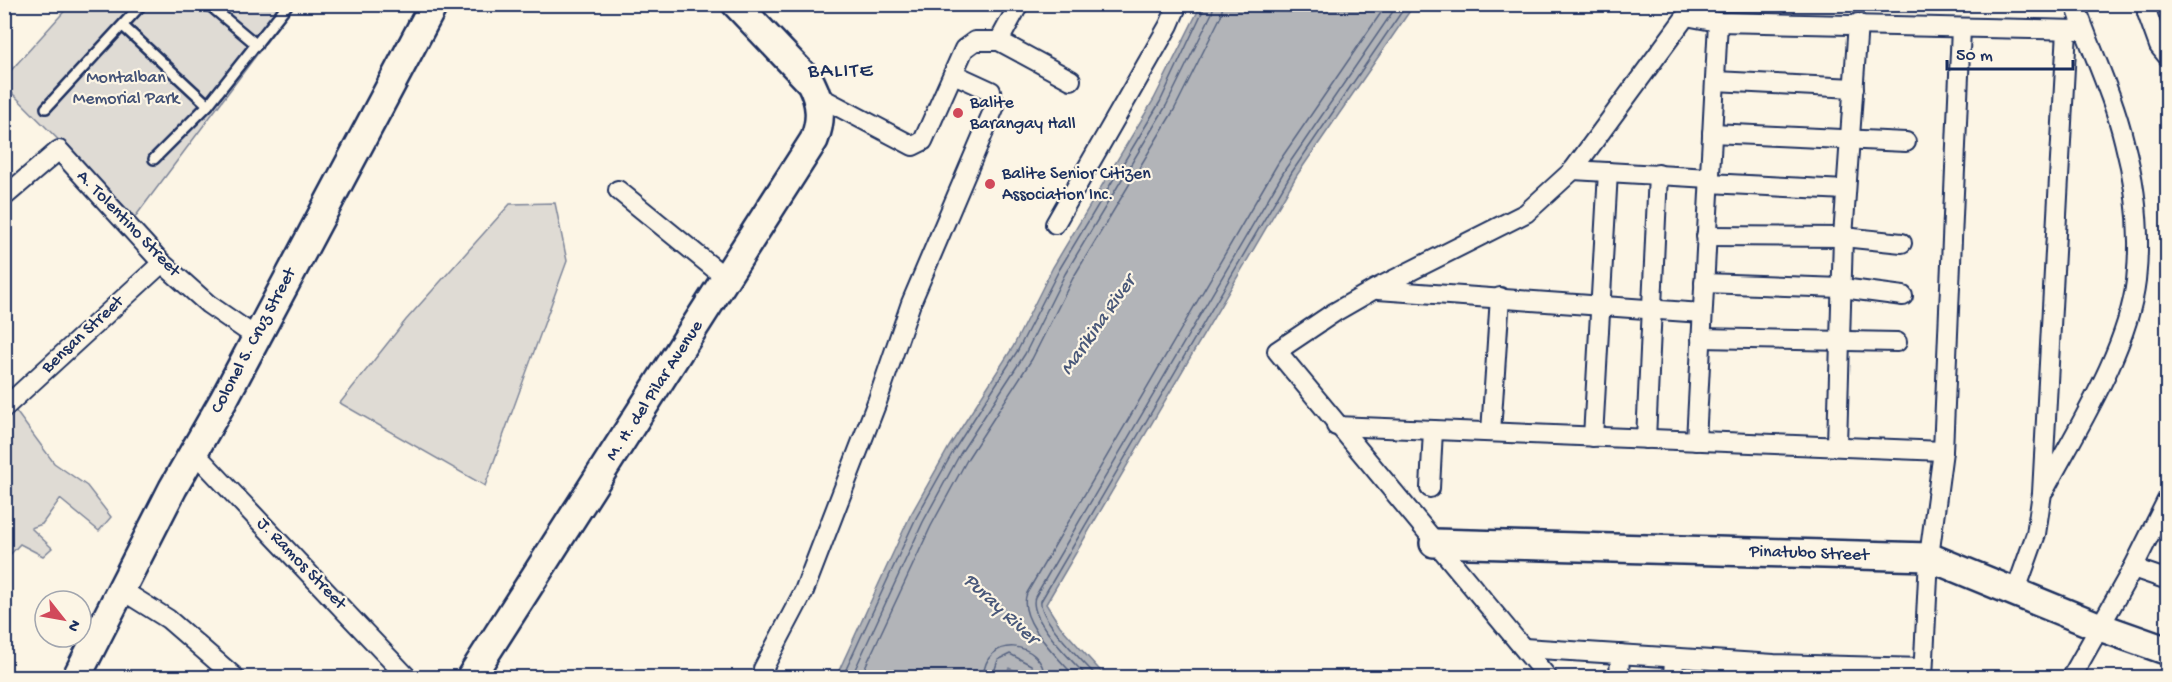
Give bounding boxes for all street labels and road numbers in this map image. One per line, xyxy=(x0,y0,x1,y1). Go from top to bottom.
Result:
street label: A. Tolentino Street xyxy=(72,166,185,283)
street label: Colonel S. Cruz Street xyxy=(207,263,302,417)
street label: Bensan Street xyxy=(37,291,130,379)
street label: M. H. del Pilar Avenue xyxy=(602,316,709,465)
street label: J. Ramos Street xyxy=(252,514,351,616)
street label: Pinatubo Street xyxy=(1748,541,1871,567)

